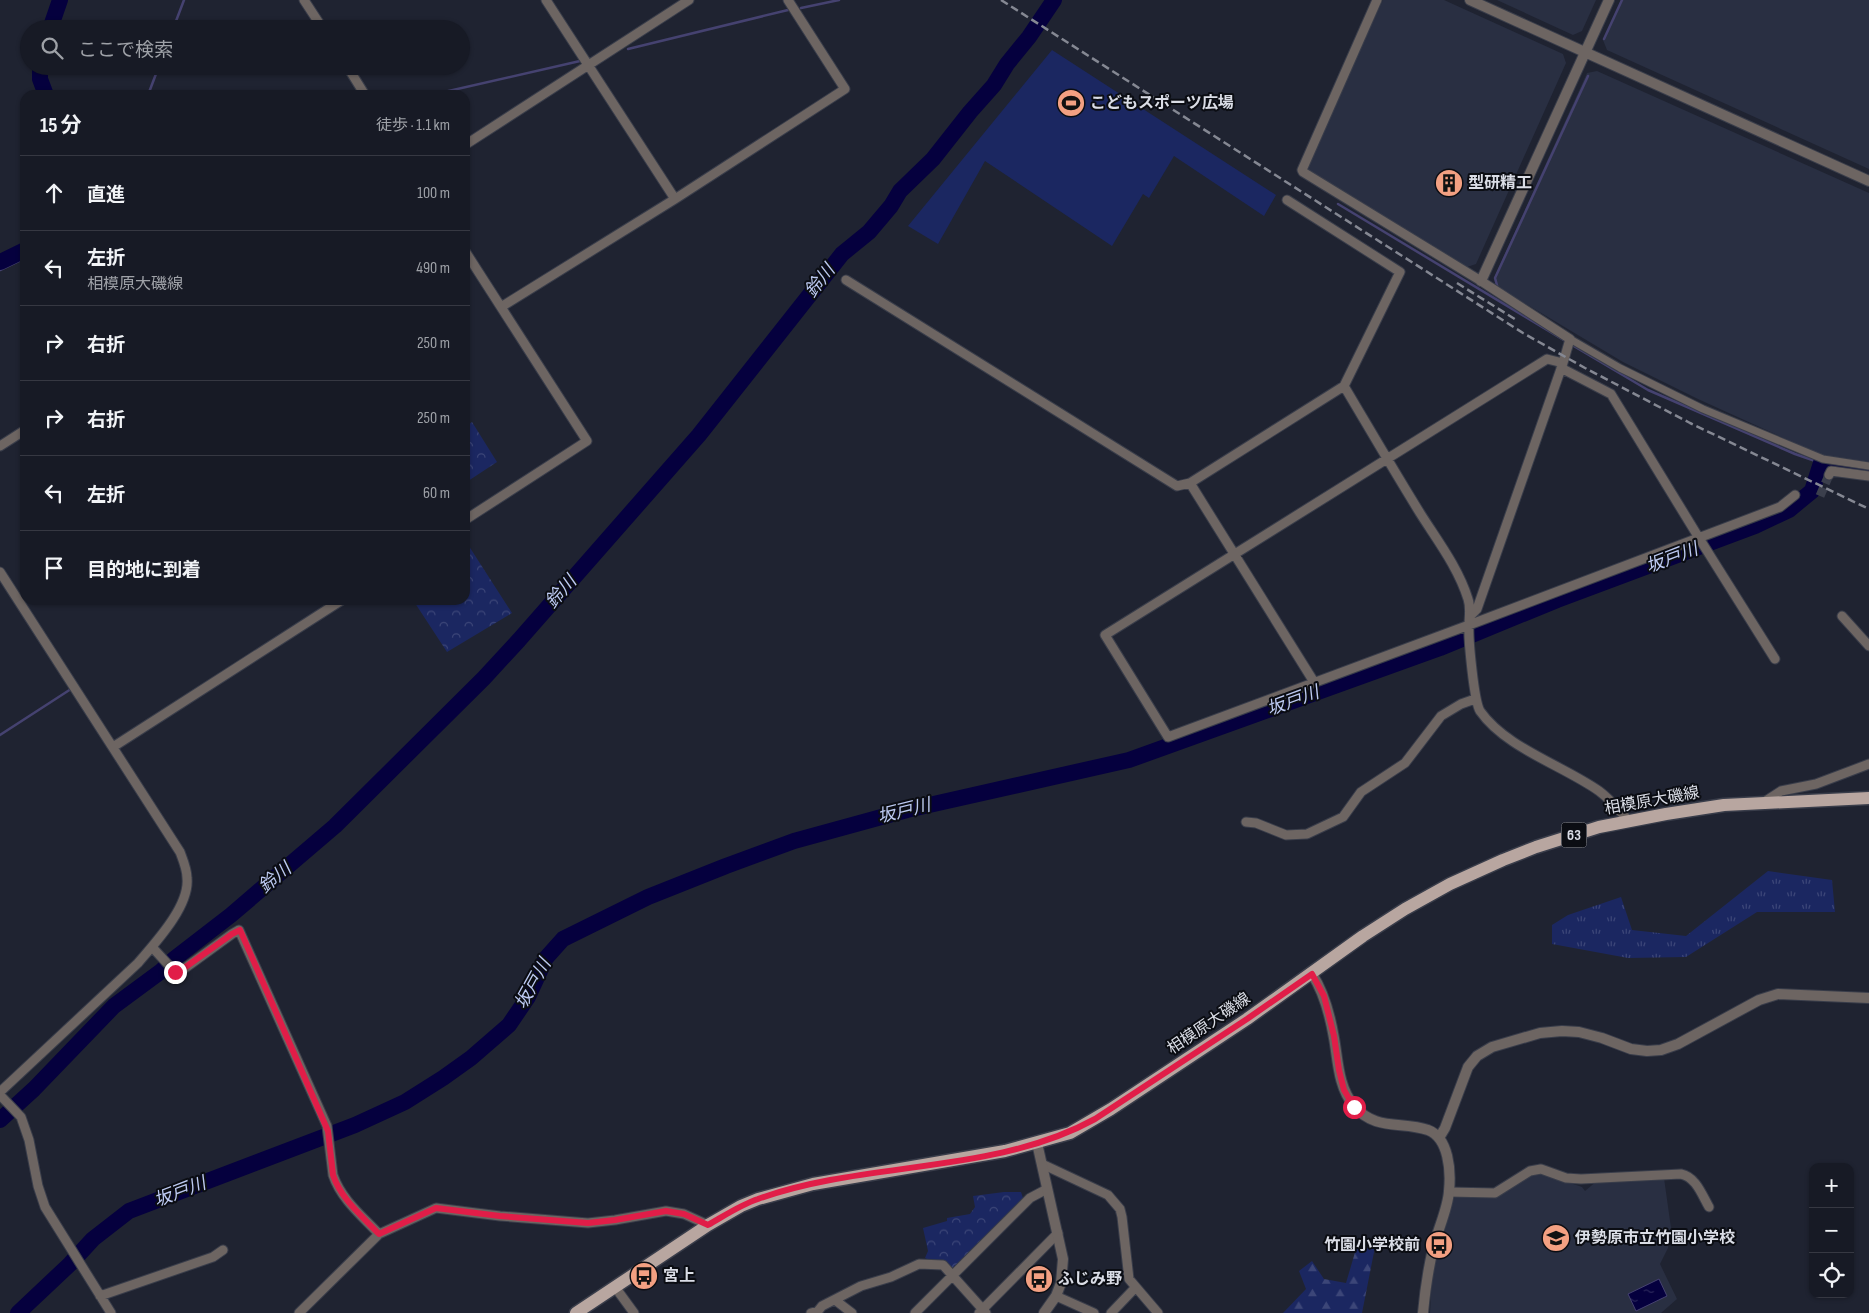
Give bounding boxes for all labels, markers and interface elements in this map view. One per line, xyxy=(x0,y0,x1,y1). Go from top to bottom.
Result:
search box xyxy=(20,20,470,75)
icon: search xyxy=(38,34,66,62)
text: ここで検索 xyxy=(78,39,173,62)
sports icon: こどもスポーツ広場 xyxy=(1056,88,1086,118)
place label: こどもスポーツ広場 xyxy=(1090,94,1234,113)
text: 15 分 xyxy=(40,113,82,138)
text: 徒歩 · 1.1 km xyxy=(376,116,450,135)
building icon: 型研精工 xyxy=(1434,168,1464,198)
place label: 型研精工 xyxy=(1468,173,1532,193)
icon: ahead xyxy=(40,179,68,207)
text: 直進 xyxy=(87,184,125,207)
text: 100 m xyxy=(417,184,450,203)
text: 左折 xyxy=(87,247,125,270)
icon: left xyxy=(40,254,68,282)
text: 490 m xyxy=(416,259,450,278)
water label: 鈴川 xyxy=(801,259,841,302)
text: 相模原大磯線 xyxy=(87,275,183,294)
icon: right xyxy=(40,329,68,357)
text: 右折 xyxy=(87,334,125,357)
text: 250 m xyxy=(417,334,450,353)
icon: right xyxy=(40,404,68,432)
text: 右折 xyxy=(87,409,125,432)
text: 250 m xyxy=(417,409,450,428)
icon: left xyxy=(40,479,68,507)
text: 左折 xyxy=(87,484,125,507)
text: 60 m xyxy=(423,484,450,503)
water label: 坂戸川 xyxy=(1643,538,1703,577)
icon: arrive xyxy=(40,554,68,582)
text: 目的地に到着 xyxy=(87,559,201,582)
water label: 鈴川 xyxy=(541,570,582,612)
water label: 坂戸川 xyxy=(1264,681,1324,720)
street label: 相模原大磯線 xyxy=(1603,783,1701,819)
water label: 坂戸川 xyxy=(875,794,935,828)
road number: 63 xyxy=(1562,822,1586,848)
water label: 鈴川 xyxy=(254,857,297,898)
water label: 坂戸川 xyxy=(511,954,556,1013)
route end xyxy=(164,961,187,984)
street label: 相模原大磯線 xyxy=(1164,989,1254,1059)
route start xyxy=(1343,1096,1366,1119)
map controls xyxy=(1809,1163,1854,1298)
button: + xyxy=(1809,1163,1854,1208)
water label: 坂戸川 xyxy=(151,1172,211,1211)
button: − xyxy=(1809,1208,1854,1253)
school or university icon: 伊勢原市立竹園小学校 xyxy=(1541,1223,1571,1253)
place label: 伊勢原市立竹園小学校 xyxy=(1574,1229,1735,1248)
bus stop icon: 竹園小学校前 xyxy=(1424,1230,1454,1260)
place label: 竹園小学校前 xyxy=(1324,1236,1420,1255)
button: locate xyxy=(1809,1253,1854,1298)
bus stop icon: 宮上 xyxy=(629,1261,659,1291)
bus stop icon: ふじみ野 xyxy=(1024,1264,1054,1294)
place label: 宮上 xyxy=(663,1267,695,1286)
place label: ふじみ野 xyxy=(1058,1270,1122,1289)

